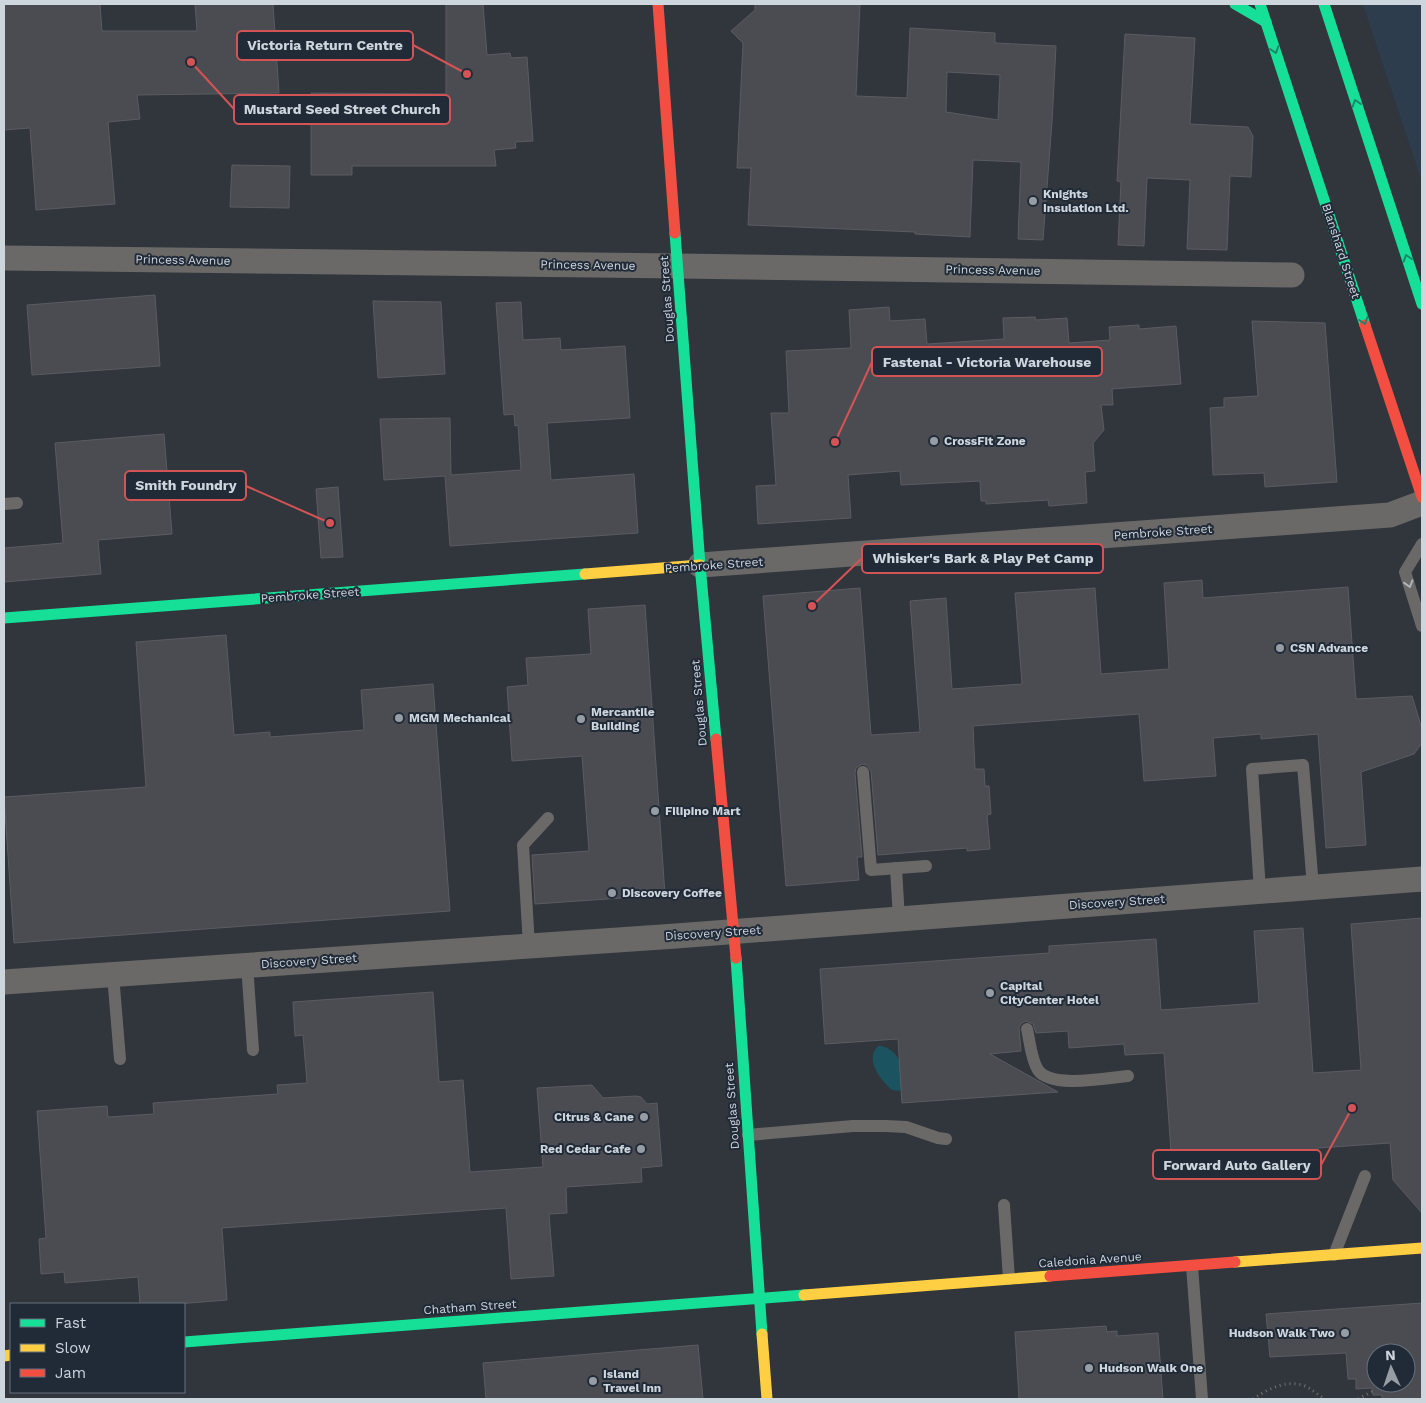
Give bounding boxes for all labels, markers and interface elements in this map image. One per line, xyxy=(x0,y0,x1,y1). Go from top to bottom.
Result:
callout: Victoria Return Centre xyxy=(237,31,413,60)
text: Victoria Return Centre xyxy=(247,37,403,53)
one-way arrow xyxy=(1269,45,1279,54)
callout: Mustard Seed Street Church xyxy=(234,95,450,124)
one-way arrow xyxy=(1352,100,1362,108)
text: Mustard Seed Street Church xyxy=(244,101,440,117)
place label: Knights Insulation Ltd. xyxy=(1043,187,1129,215)
marker: Knights Insulation Ltd. xyxy=(1027,195,1039,207)
street label: Blanshard Street xyxy=(1319,202,1363,300)
street label: Princess Avenue xyxy=(135,252,231,268)
one-way arrow xyxy=(1403,254,1413,262)
street label: Douglas Street xyxy=(657,255,677,343)
street label: Princess Avenue xyxy=(540,257,636,273)
street label: Princess Avenue xyxy=(945,262,1041,278)
one-way arrow xyxy=(1358,316,1368,325)
callout: Fastenal - Victoria Warehouse xyxy=(872,347,1102,376)
text: Fastenal - Victoria Warehouse xyxy=(883,354,1091,370)
place label: CrossFit Zone xyxy=(944,434,1026,448)
marker: CrossFit Zone xyxy=(928,435,940,447)
callout: Smith Foundry xyxy=(125,471,246,500)
text: Smith Foundry xyxy=(135,477,237,493)
street label: Pembroke Street xyxy=(1113,522,1213,542)
callout: Whisker's Bark & Play Pet Camp xyxy=(862,544,1103,573)
text: Whisker's Bark & Play Pet Camp xyxy=(873,550,1094,566)
street label: Pembroke Street xyxy=(664,555,764,575)
one-way arrow xyxy=(1403,579,1413,587)
street label: Pembroke Street xyxy=(260,585,360,605)
place label: CSN Advance xyxy=(1290,641,1368,655)
marker: CSN Advance xyxy=(1274,642,1286,654)
street label: Douglas Street xyxy=(688,659,710,747)
place label: Mercantile Building xyxy=(591,705,655,733)
place label: MGM Mechanical xyxy=(409,711,511,725)
marker: MGM Mechanical xyxy=(393,712,405,724)
marker: Mercantile Building xyxy=(575,713,587,725)
place label: Filipino Mart xyxy=(665,804,741,818)
marker: Filipino Mart xyxy=(649,805,661,817)
place label: Discovery Coffee xyxy=(622,886,722,900)
marker: Discovery Coffee xyxy=(606,887,618,899)
street label: Discovery Street xyxy=(1069,892,1165,912)
street label: Discovery Street xyxy=(665,923,761,943)
street label: Discovery Street xyxy=(261,951,357,971)
place label: Capital CityCenter Hotel xyxy=(1000,979,1099,1007)
marker: Capital CityCenter Hotel xyxy=(984,987,996,999)
street label: Douglas Street xyxy=(722,1062,742,1150)
place label: Citrus & Cane xyxy=(554,1110,634,1124)
marker: Citrus & Cane xyxy=(638,1111,650,1123)
place label: Red Cedar Cafe xyxy=(540,1142,631,1156)
marker: Red Cedar Cafe xyxy=(635,1143,647,1155)
callout: Forward Auto Gallery xyxy=(1153,1150,1321,1179)
text: Forward Auto Gallery xyxy=(1163,1157,1311,1173)
street label: Caledonia Avenue xyxy=(1038,1249,1142,1271)
street label: Chatham Street xyxy=(423,1297,517,1317)
legend xyxy=(10,1303,185,1393)
text: Fast xyxy=(55,1314,87,1332)
place label: Hudson Walk Two xyxy=(1229,1326,1335,1340)
marker: Hudson Walk Two xyxy=(1339,1327,1351,1339)
text: Slow xyxy=(55,1339,91,1357)
north arrow xyxy=(1366,1343,1416,1393)
text: N xyxy=(1385,1347,1396,1363)
place label: Hudson Walk One xyxy=(1099,1361,1203,1375)
marker: Hudson Walk One xyxy=(1083,1362,1095,1374)
text: Jam xyxy=(55,1364,86,1382)
place label: Island Travel Inn xyxy=(603,1367,661,1395)
marker: Island Travel Inn xyxy=(587,1375,599,1387)

